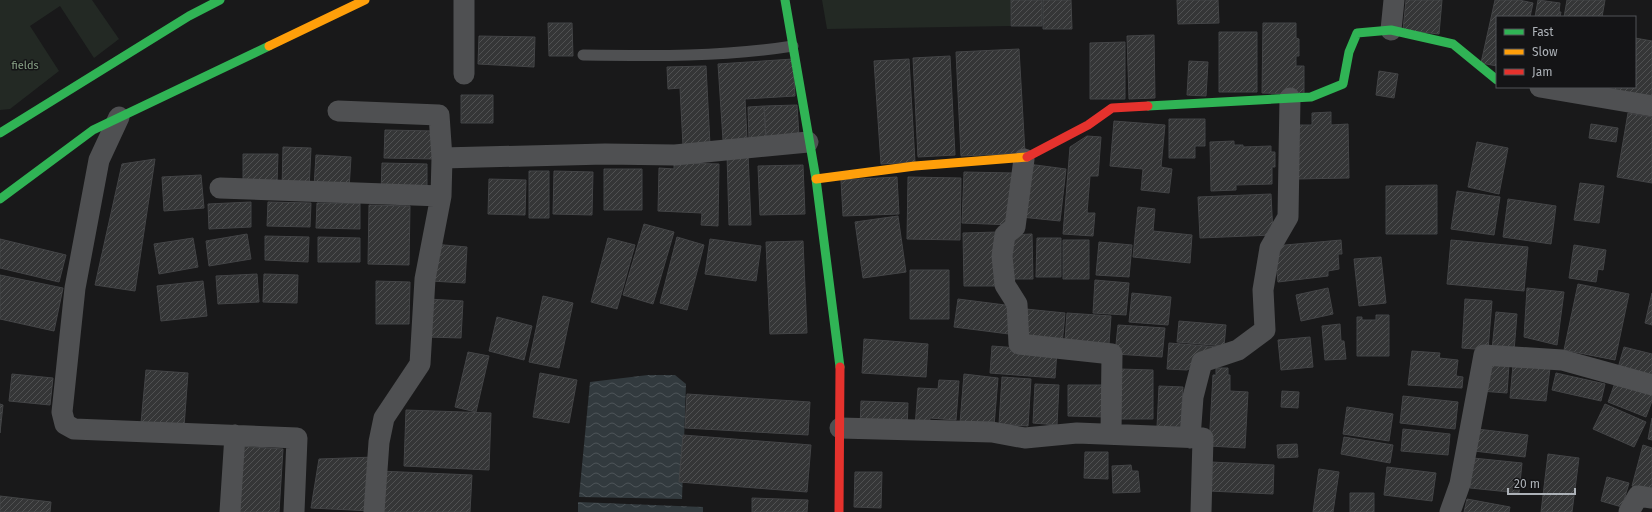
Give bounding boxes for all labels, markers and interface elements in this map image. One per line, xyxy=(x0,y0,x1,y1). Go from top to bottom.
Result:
legend xyxy=(1496,16,1636,88)
text: Fast xyxy=(1532,25,1554,39)
text: Slow xyxy=(1532,45,1558,59)
park label: fields xyxy=(11,59,39,72)
text: Jam xyxy=(1532,65,1552,79)
scale bar xyxy=(1508,470,1575,496)
text: 20 m xyxy=(1514,477,1540,491)

